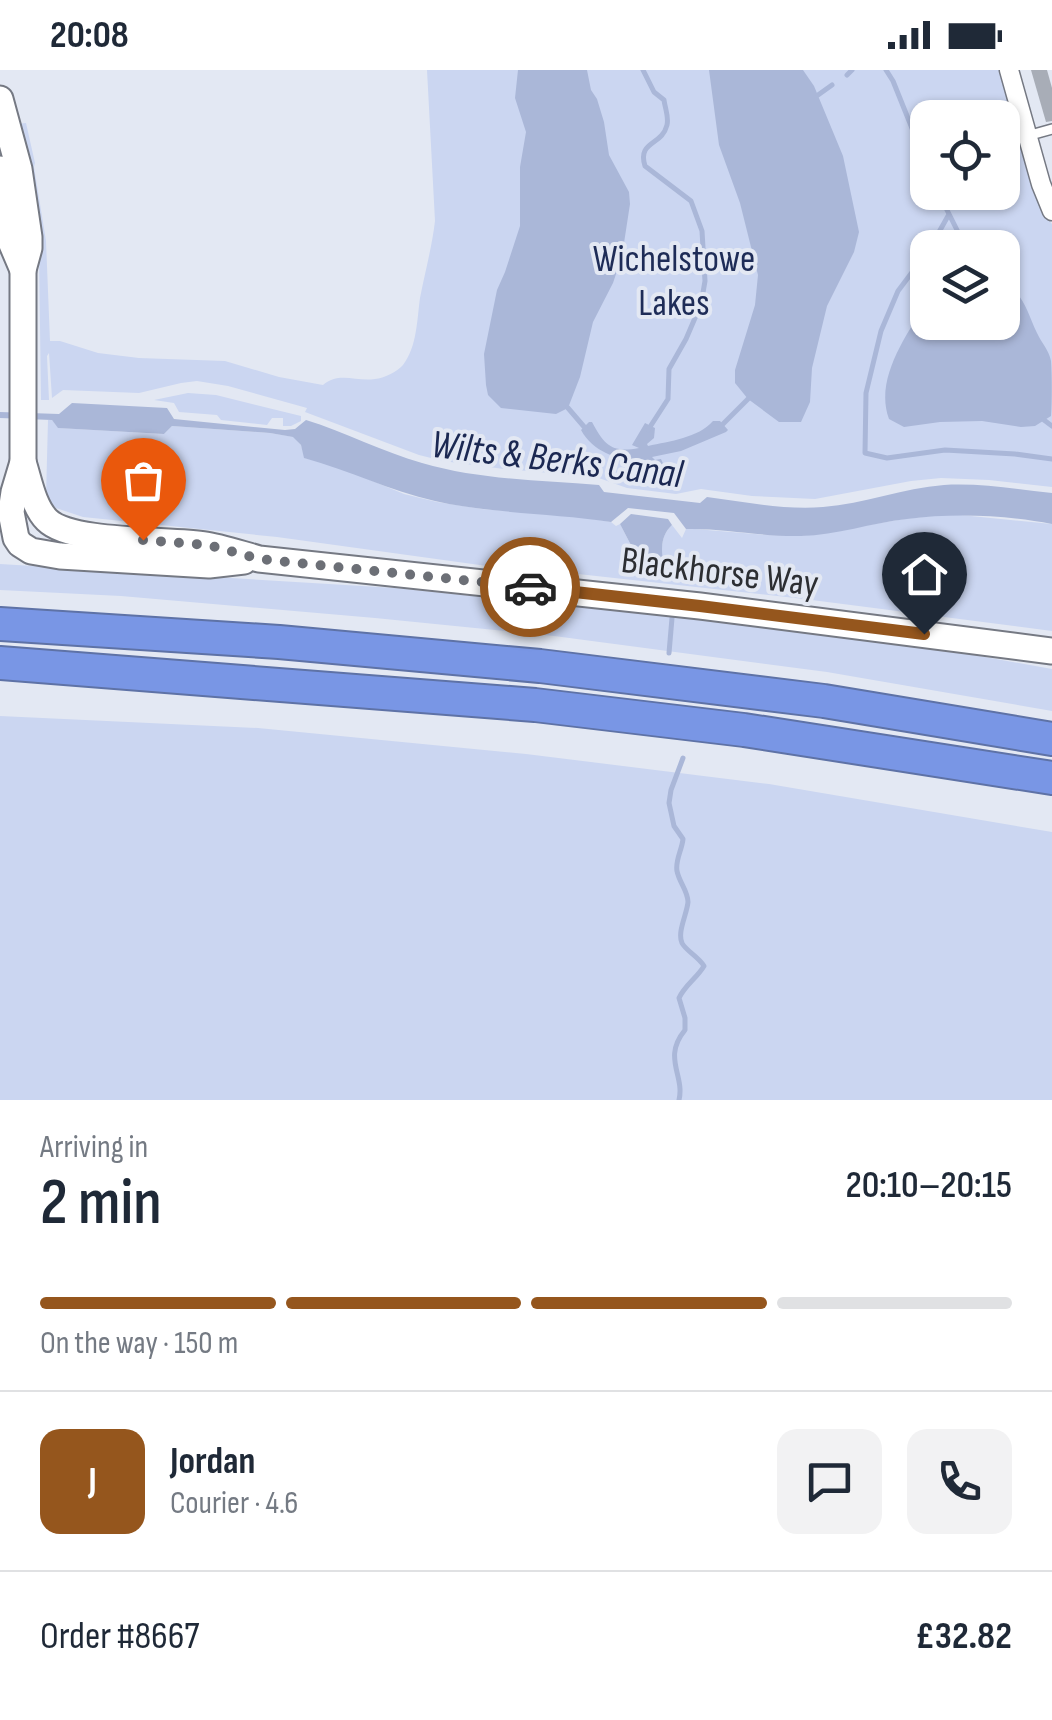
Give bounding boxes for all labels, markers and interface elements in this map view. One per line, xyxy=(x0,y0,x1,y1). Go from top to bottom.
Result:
text: 20:08 xyxy=(50,13,129,58)
map controls xyxy=(910,100,1020,340)
button: locate xyxy=(910,100,1020,210)
button: layers xyxy=(910,230,1020,340)
park label: Wichelstowe Lakes xyxy=(593,237,755,326)
water label: Wilts & Berks Canal xyxy=(428,421,687,499)
pin xyxy=(101,438,186,541)
icon: bag xyxy=(116,453,171,508)
pin xyxy=(882,532,967,635)
courier xyxy=(480,537,580,637)
street label: Blackhorse Way xyxy=(619,538,821,607)
icon: home xyxy=(897,547,952,602)
icon: car xyxy=(503,560,558,615)
text: Arriving in xyxy=(40,1128,148,1167)
text: 20:10–20:15 xyxy=(846,1163,1012,1208)
text: 2 min xyxy=(40,1165,162,1243)
text: On the way · 150 m xyxy=(40,1324,238,1363)
button: chat xyxy=(777,1429,882,1534)
button: phone xyxy=(907,1429,1012,1534)
text: Jordan xyxy=(170,1439,255,1484)
text: J xyxy=(88,1459,97,1504)
text: Courier · 4.6 xyxy=(170,1484,298,1523)
text: Order #8667 xyxy=(40,1614,200,1659)
text: £32.82 xyxy=(915,1614,1012,1659)

